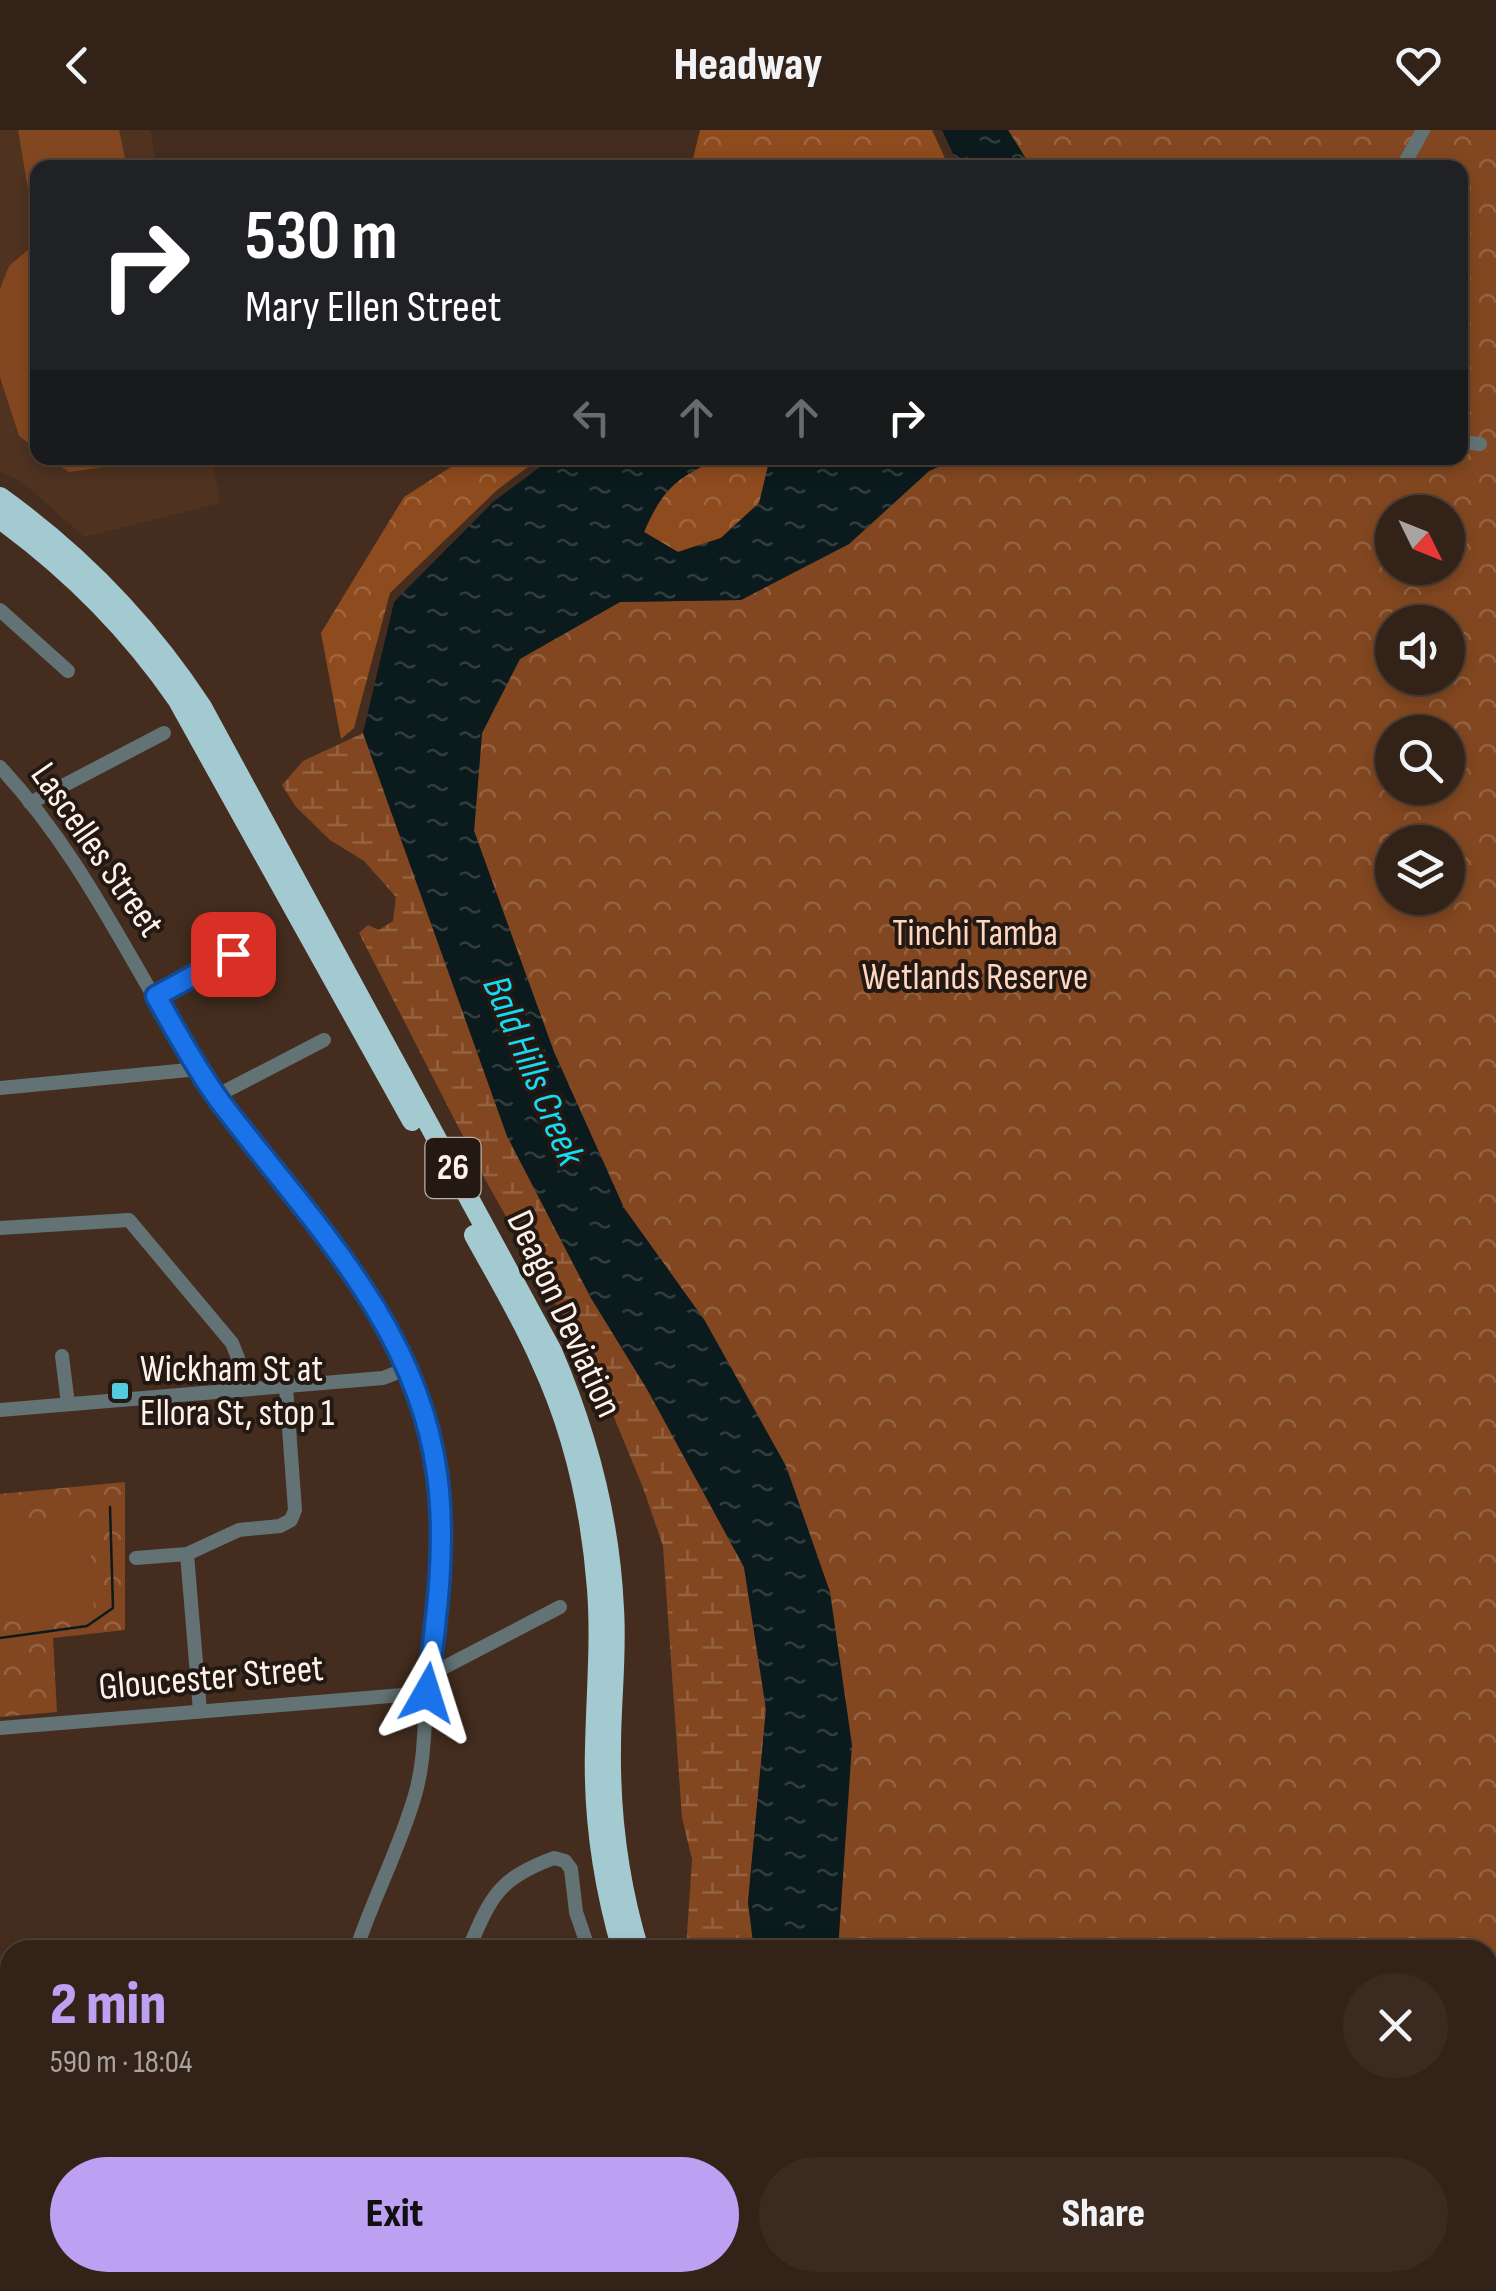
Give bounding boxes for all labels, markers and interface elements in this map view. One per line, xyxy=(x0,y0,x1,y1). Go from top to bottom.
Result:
icon: back xyxy=(50,38,105,93)
text: Headway xyxy=(674,38,822,93)
icon: heart xyxy=(1391,38,1446,93)
text: 530 m xyxy=(245,195,398,279)
icon: right xyxy=(80,200,210,330)
text: Mary Ellen Street xyxy=(245,280,502,335)
icon: left xyxy=(564,390,619,445)
icon: ahead xyxy=(669,390,724,445)
icon: ahead xyxy=(774,390,829,445)
icon: right xyxy=(879,390,934,445)
north arrow xyxy=(1375,495,1465,585)
map controls xyxy=(1375,495,1465,915)
button: sound xyxy=(1375,605,1465,695)
button: search xyxy=(1375,715,1465,805)
street label: Lascelles Street xyxy=(21,754,173,946)
button: layers xyxy=(1375,825,1465,915)
park label: Tinchi Tamba Wetlands Reserve xyxy=(862,911,1088,1000)
pin xyxy=(191,912,276,997)
icon: arrive xyxy=(206,927,261,982)
water label: Bald Hills Creek xyxy=(472,969,595,1174)
road number: 26 xyxy=(426,1138,480,1198)
street label: Deagon Deviation xyxy=(497,1204,631,1424)
place label: Wickham St at Ellora St, stop 1 xyxy=(140,1347,334,1436)
marker: Wickham St at Ellora St, stop 1 xyxy=(109,1380,131,1402)
position arrow xyxy=(375,1641,479,1745)
street label: Gloucester Street xyxy=(97,1646,325,1710)
text: 2 min xyxy=(50,1969,166,2041)
button: close xyxy=(1343,1973,1448,2078)
text: 590 m · 18:04 xyxy=(50,2043,192,2082)
button: Exit xyxy=(50,2157,739,2272)
button: Share xyxy=(759,2157,1448,2272)

